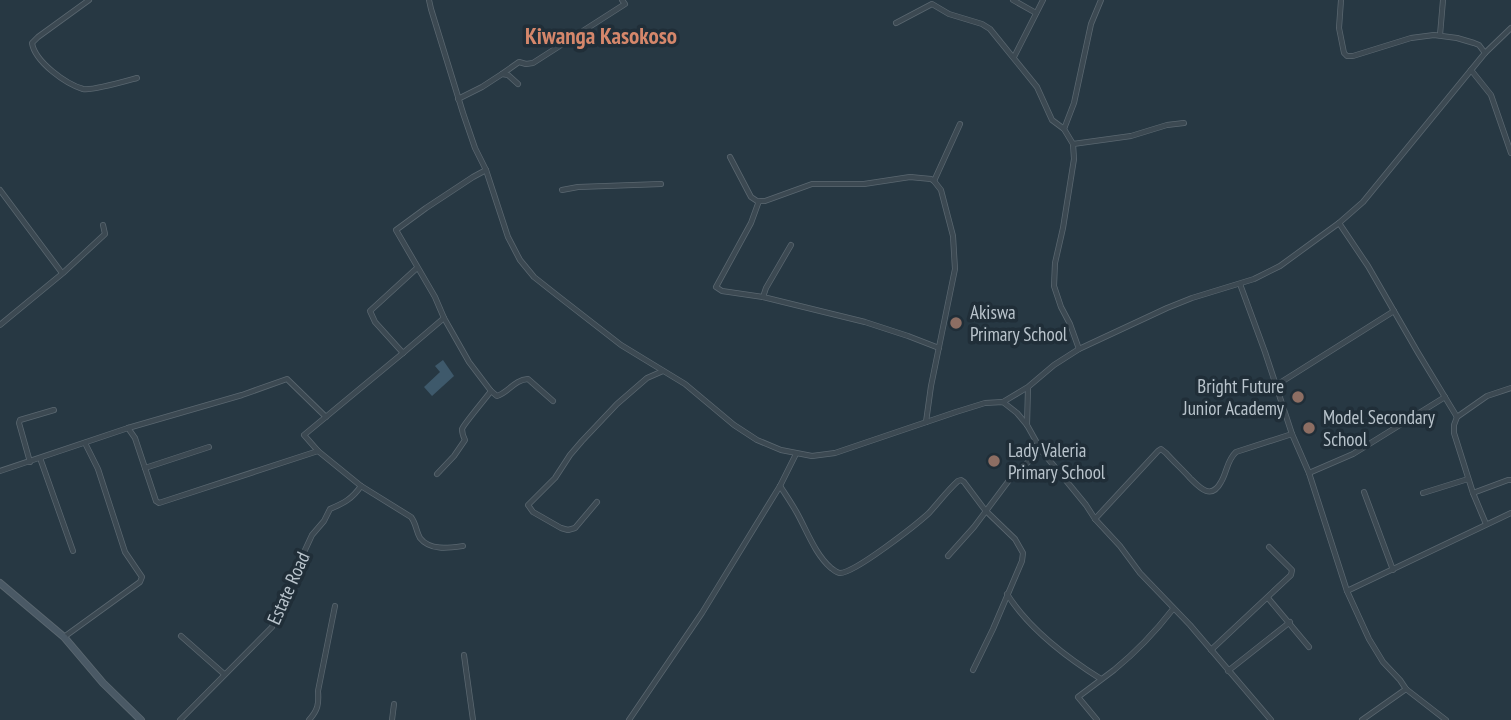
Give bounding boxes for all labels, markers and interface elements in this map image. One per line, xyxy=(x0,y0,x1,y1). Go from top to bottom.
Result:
district label: Kiwanga Kasokoso xyxy=(525,21,677,50)
place label: Akiswa Primary School xyxy=(970,300,1068,346)
marker: Akiswa Primary School xyxy=(948,315,964,331)
place label: Bright Future Junior Academy xyxy=(1182,374,1285,420)
marker: Bright Future Junior Academy xyxy=(1290,389,1306,405)
place label: Model Secondary School xyxy=(1323,405,1436,451)
marker: Model Secondary School xyxy=(1301,420,1317,436)
place label: Lady Valeria Primary School xyxy=(1008,438,1106,484)
marker: Lady Valeria Primary School xyxy=(986,453,1002,469)
street label: Estate Road xyxy=(261,548,315,628)

